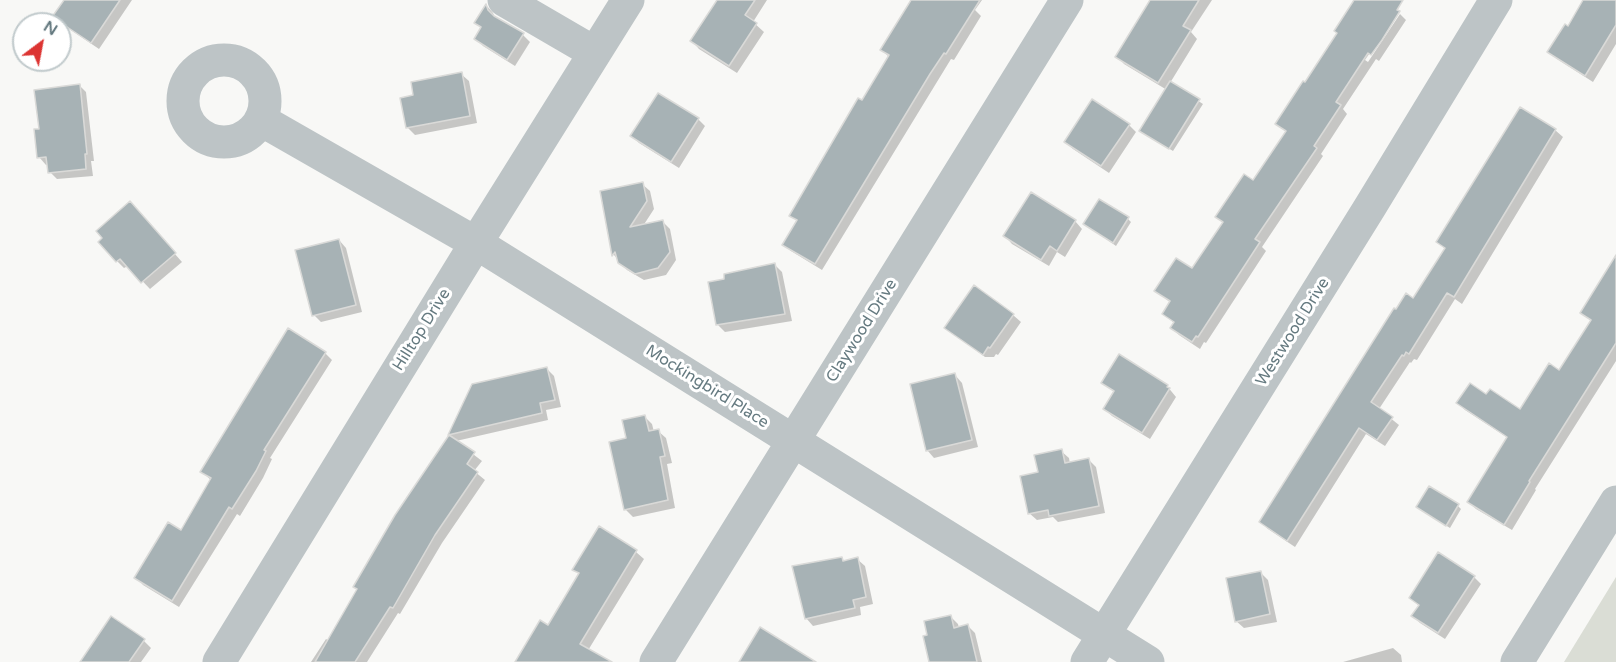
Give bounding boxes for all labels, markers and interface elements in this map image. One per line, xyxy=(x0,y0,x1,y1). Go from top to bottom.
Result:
north arrow xyxy=(12,12,72,72)
text: N xyxy=(40,17,61,40)
street label: Westwood Drive xyxy=(1252,274,1334,390)
street label: Claywood Drive xyxy=(823,276,901,386)
street label: Hilltop Drive xyxy=(389,285,455,375)
street label: Mockingbird Place xyxy=(642,341,772,433)

